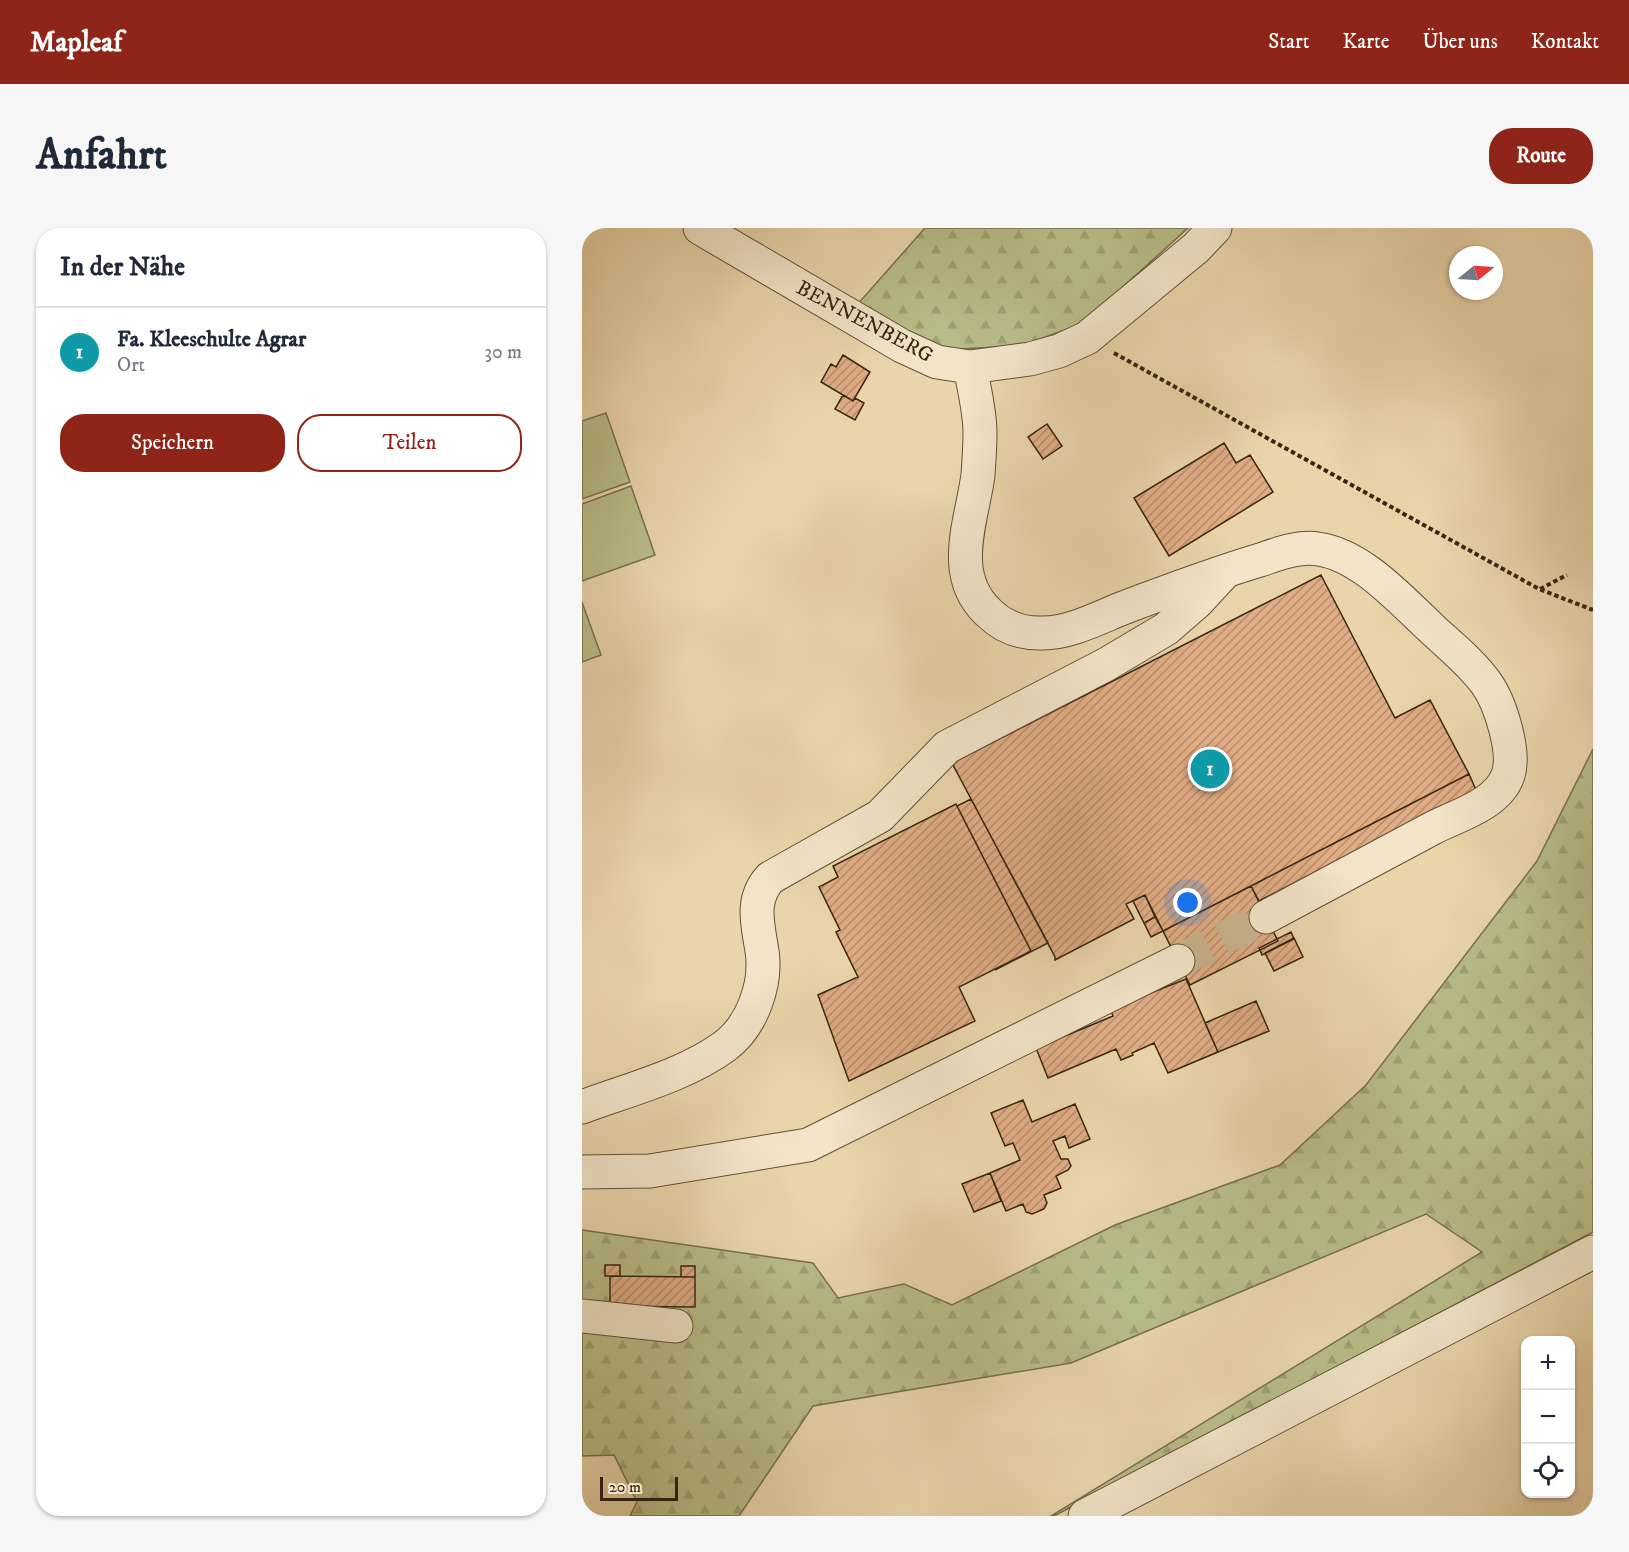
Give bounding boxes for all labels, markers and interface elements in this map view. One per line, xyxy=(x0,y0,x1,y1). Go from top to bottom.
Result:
text: Mapleaf xyxy=(30,25,122,60)
text: Start xyxy=(1268,29,1310,55)
text: Karte xyxy=(1343,29,1389,55)
text: Über uns xyxy=(1422,29,1498,55)
text: Kontakt xyxy=(1531,29,1599,55)
button: Route xyxy=(1489,128,1593,184)
text: Anfahrt xyxy=(36,130,167,182)
north arrow xyxy=(1449,246,1503,300)
text: In der Nähe xyxy=(60,251,185,284)
street label: BENNENBERG xyxy=(792,275,938,369)
text: Fa. Kleeschulte Agrar xyxy=(117,326,306,353)
text: 1 xyxy=(76,340,83,365)
text: 30 m xyxy=(484,340,522,365)
text: Ort xyxy=(117,353,145,378)
button: Speichern xyxy=(60,414,285,472)
button: Teilen xyxy=(297,414,522,472)
pin: 1 xyxy=(1190,746,1230,792)
your location xyxy=(1173,888,1202,917)
map controls xyxy=(1521,1336,1575,1498)
button: + xyxy=(1521,1336,1575,1390)
button: − xyxy=(1521,1390,1575,1444)
button: locate xyxy=(1521,1444,1575,1498)
scale bar xyxy=(600,1474,678,1502)
text: 20 m xyxy=(609,1477,641,1497)

